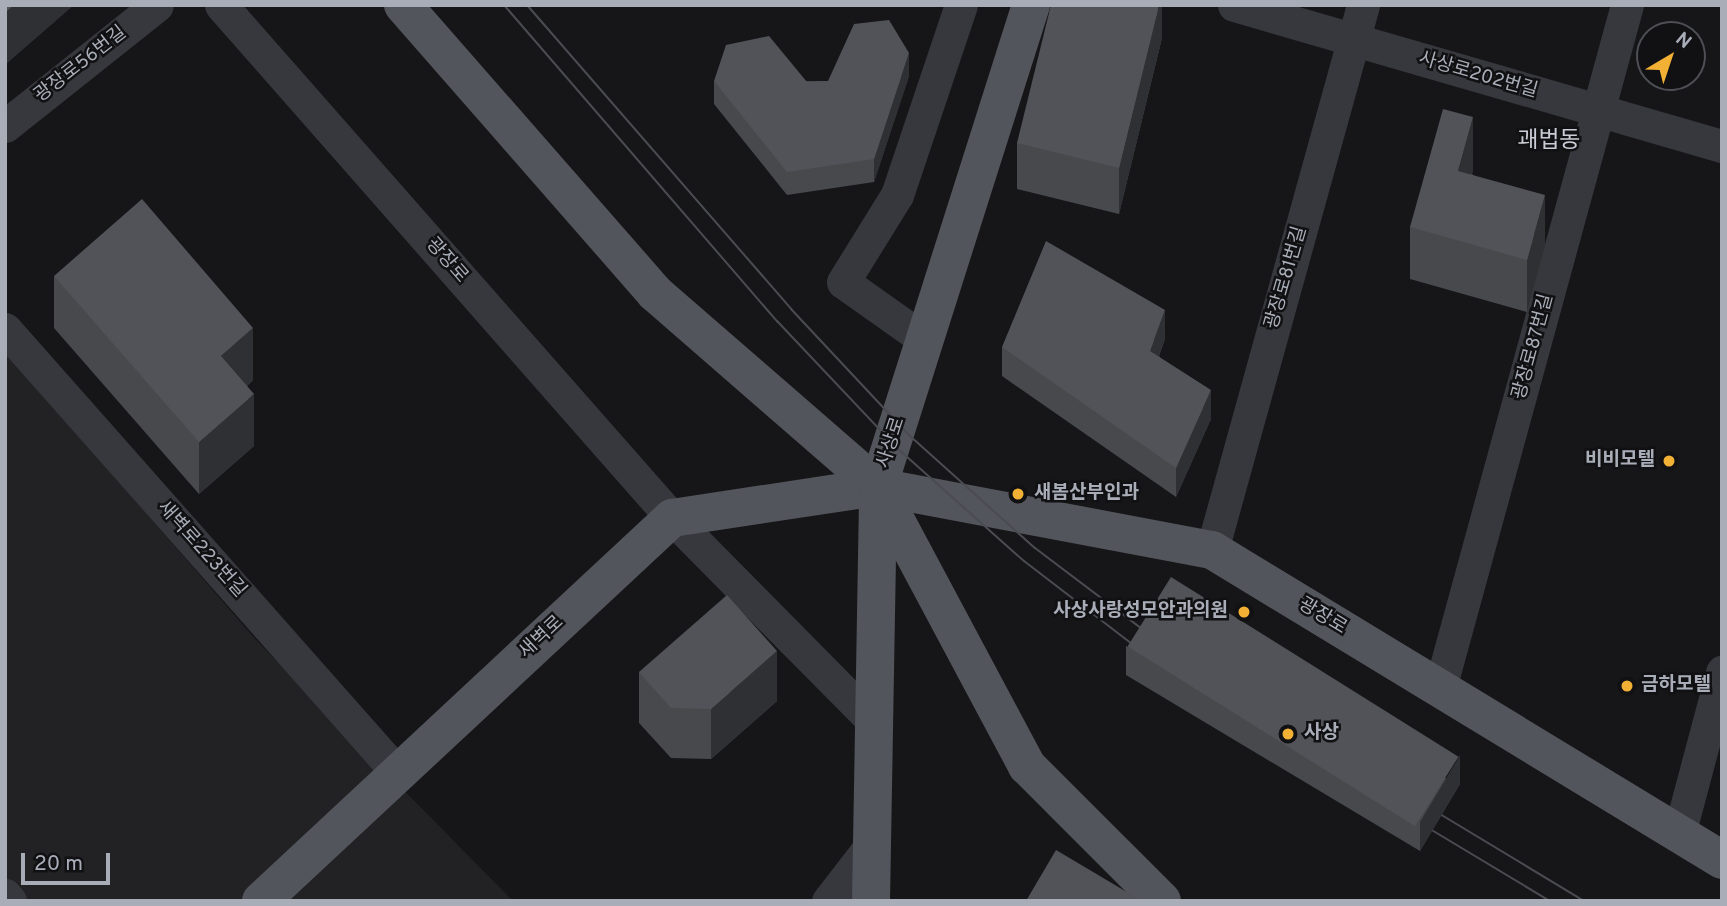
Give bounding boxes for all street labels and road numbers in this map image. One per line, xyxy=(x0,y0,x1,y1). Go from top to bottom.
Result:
street label: 광장로56번길 xyxy=(30,22,132,108)
street label: 사상로202번길 xyxy=(1416,48,1540,104)
street label: 광장로81번길 xyxy=(1261,224,1313,332)
street label: 광장로 xyxy=(420,234,472,288)
street label: 광장로87번길 xyxy=(1509,292,1559,402)
street label: 사상로 xyxy=(873,415,911,471)
street label: 새벽로223번길 xyxy=(152,497,250,603)
street label: 광장로 xyxy=(1294,594,1350,640)
street label: 새벽로 xyxy=(515,612,569,664)

